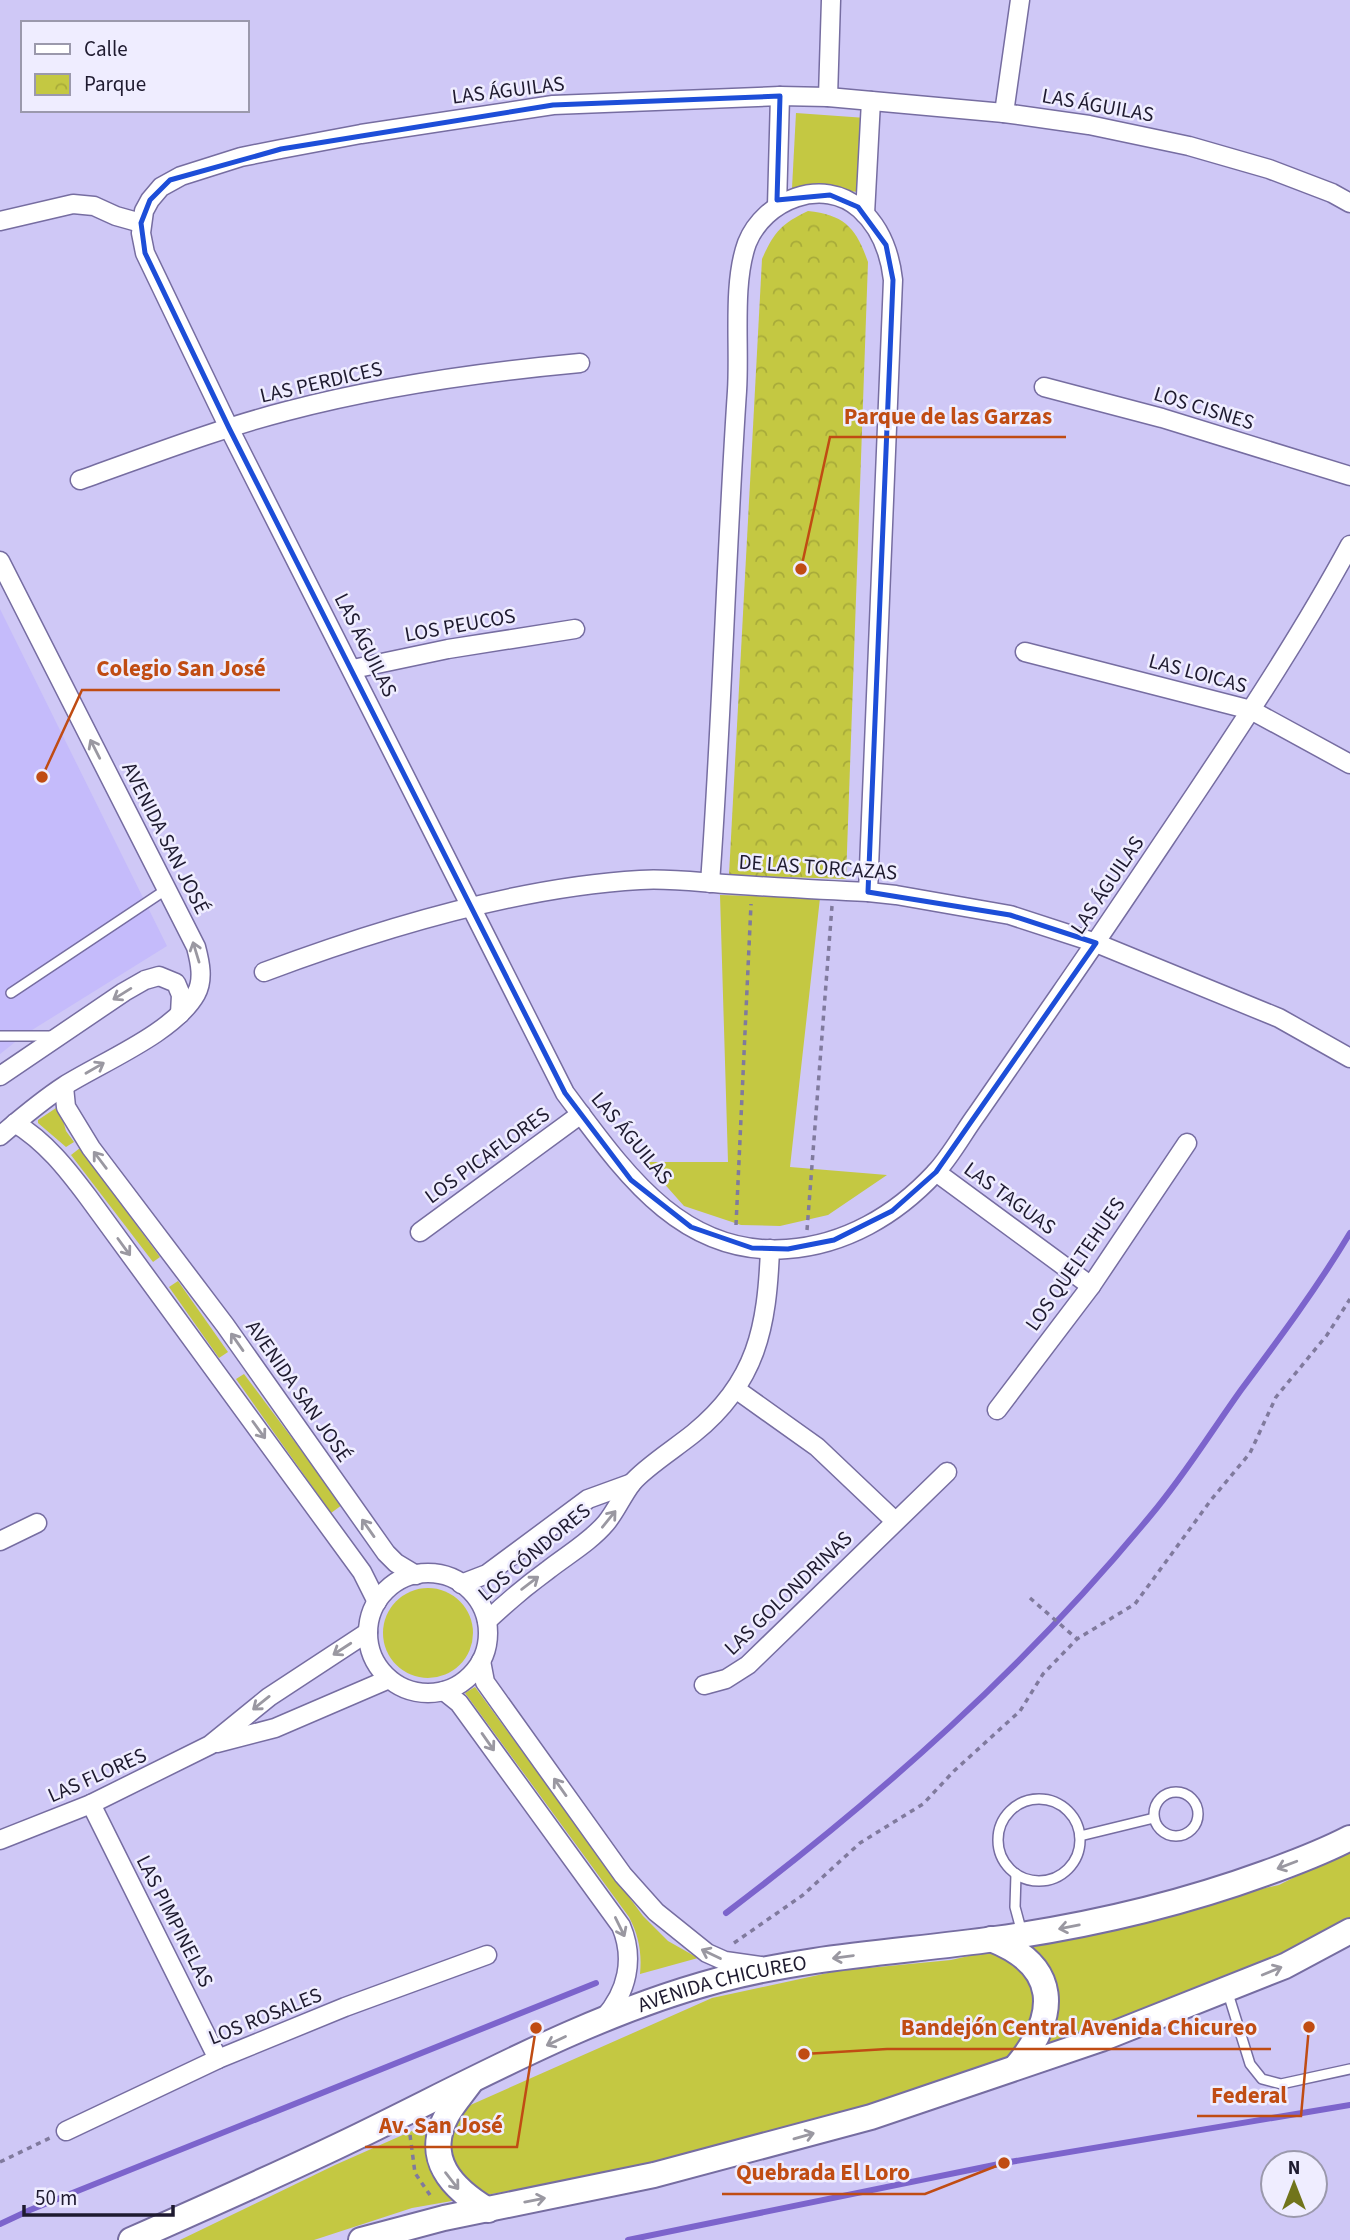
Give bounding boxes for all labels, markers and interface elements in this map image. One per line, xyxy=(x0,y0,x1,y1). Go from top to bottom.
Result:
legend xyxy=(21,21,248,112)
text: Calle xyxy=(84,34,128,64)
street label: LAS ÁGUILAS xyxy=(450,68,566,112)
text: Parque xyxy=(84,69,146,99)
street label: LAS ÁGUILAS xyxy=(1040,80,1156,130)
street label: LAS PERDICES xyxy=(257,353,385,411)
street label: LOS CISNES xyxy=(1150,379,1258,437)
callout: Parque de las Garzas xyxy=(830,393,1066,437)
text: Parque de las Garzas xyxy=(844,400,1052,433)
street label: LAS ÁGUILAS xyxy=(327,588,405,702)
street label: LOS PEUCOS xyxy=(402,600,518,650)
street label: LAS LOICAS xyxy=(1145,645,1251,701)
callout: Colegio San José xyxy=(82,646,280,690)
text: Colegio San José xyxy=(96,652,266,685)
one-way arrow xyxy=(88,739,102,760)
street label: AVENIDA SAN JOSÉ xyxy=(115,757,217,919)
street label: LAS ÁGUILAS xyxy=(1063,830,1151,940)
street label: DE LAS TORCAZAS xyxy=(738,846,898,888)
one-way arrow xyxy=(189,942,202,964)
one-way arrow xyxy=(113,986,132,1001)
one-way arrow xyxy=(85,1061,105,1075)
street label: LAS ÁGUILAS xyxy=(584,1085,680,1191)
street label: LOS PICAFLORES xyxy=(418,1099,556,1211)
one-way arrow xyxy=(93,1151,108,1170)
street label: LAS TAGUAS xyxy=(958,1154,1062,1242)
street label: LOS QUELTEHUES xyxy=(1018,1191,1132,1337)
one-way arrow xyxy=(117,1237,132,1256)
street label: AVENIDA SAN JOSÉ xyxy=(239,1314,359,1468)
one-way arrow xyxy=(230,1333,244,1352)
one-way arrow xyxy=(252,1420,266,1439)
street label: LOS CÓNDORES xyxy=(471,1496,597,1608)
one-way arrow xyxy=(601,1510,616,1528)
one-way arrow xyxy=(361,1519,375,1538)
street label: LAS GOLONDRINAS xyxy=(717,1524,859,1662)
one-way arrow xyxy=(521,1575,539,1590)
one-way arrow xyxy=(332,1642,352,1656)
one-way arrow xyxy=(252,1696,270,1711)
one-way arrow xyxy=(481,1732,495,1751)
street label: LAS FLORES xyxy=(43,1740,151,1810)
one-way arrow xyxy=(553,1778,568,1797)
street label: LAS PIMPINELAS xyxy=(129,1850,221,1992)
one-way arrow xyxy=(1277,1860,1299,1872)
one-way arrow xyxy=(614,1916,627,1937)
one-way arrow xyxy=(1058,1920,1081,1934)
street label: AVENIDA CHICUREO xyxy=(633,1947,809,2020)
one-way arrow xyxy=(701,1947,722,1961)
one-way arrow xyxy=(832,1950,855,1963)
one-way arrow xyxy=(1261,1964,1283,1977)
street label: LOS ROSALES xyxy=(204,1980,326,2052)
callout: Bandejón Central Avenida Chicureo xyxy=(887,2005,1271,2049)
text: Bandejón Central Avenida Chicureo xyxy=(901,2011,1257,2044)
one-way arrow xyxy=(546,2035,567,2048)
callout: Federal xyxy=(1197,2072,1301,2116)
text: Federal xyxy=(1211,2079,1287,2112)
callout: Av. San José xyxy=(365,2103,517,2147)
text: Av. San José xyxy=(378,2109,503,2142)
one-way arrow xyxy=(792,2129,814,2142)
north arrow xyxy=(1259,2149,1329,2219)
callout: Quebrada El Loro xyxy=(722,2150,925,2194)
text: N xyxy=(1288,2155,1300,2182)
text: Quebrada El Loro xyxy=(736,2156,910,2189)
one-way arrow xyxy=(444,2171,459,2189)
scale bar xyxy=(24,2174,173,2218)
text: 50 m xyxy=(35,2183,77,2213)
one-way arrow xyxy=(523,2193,546,2207)

